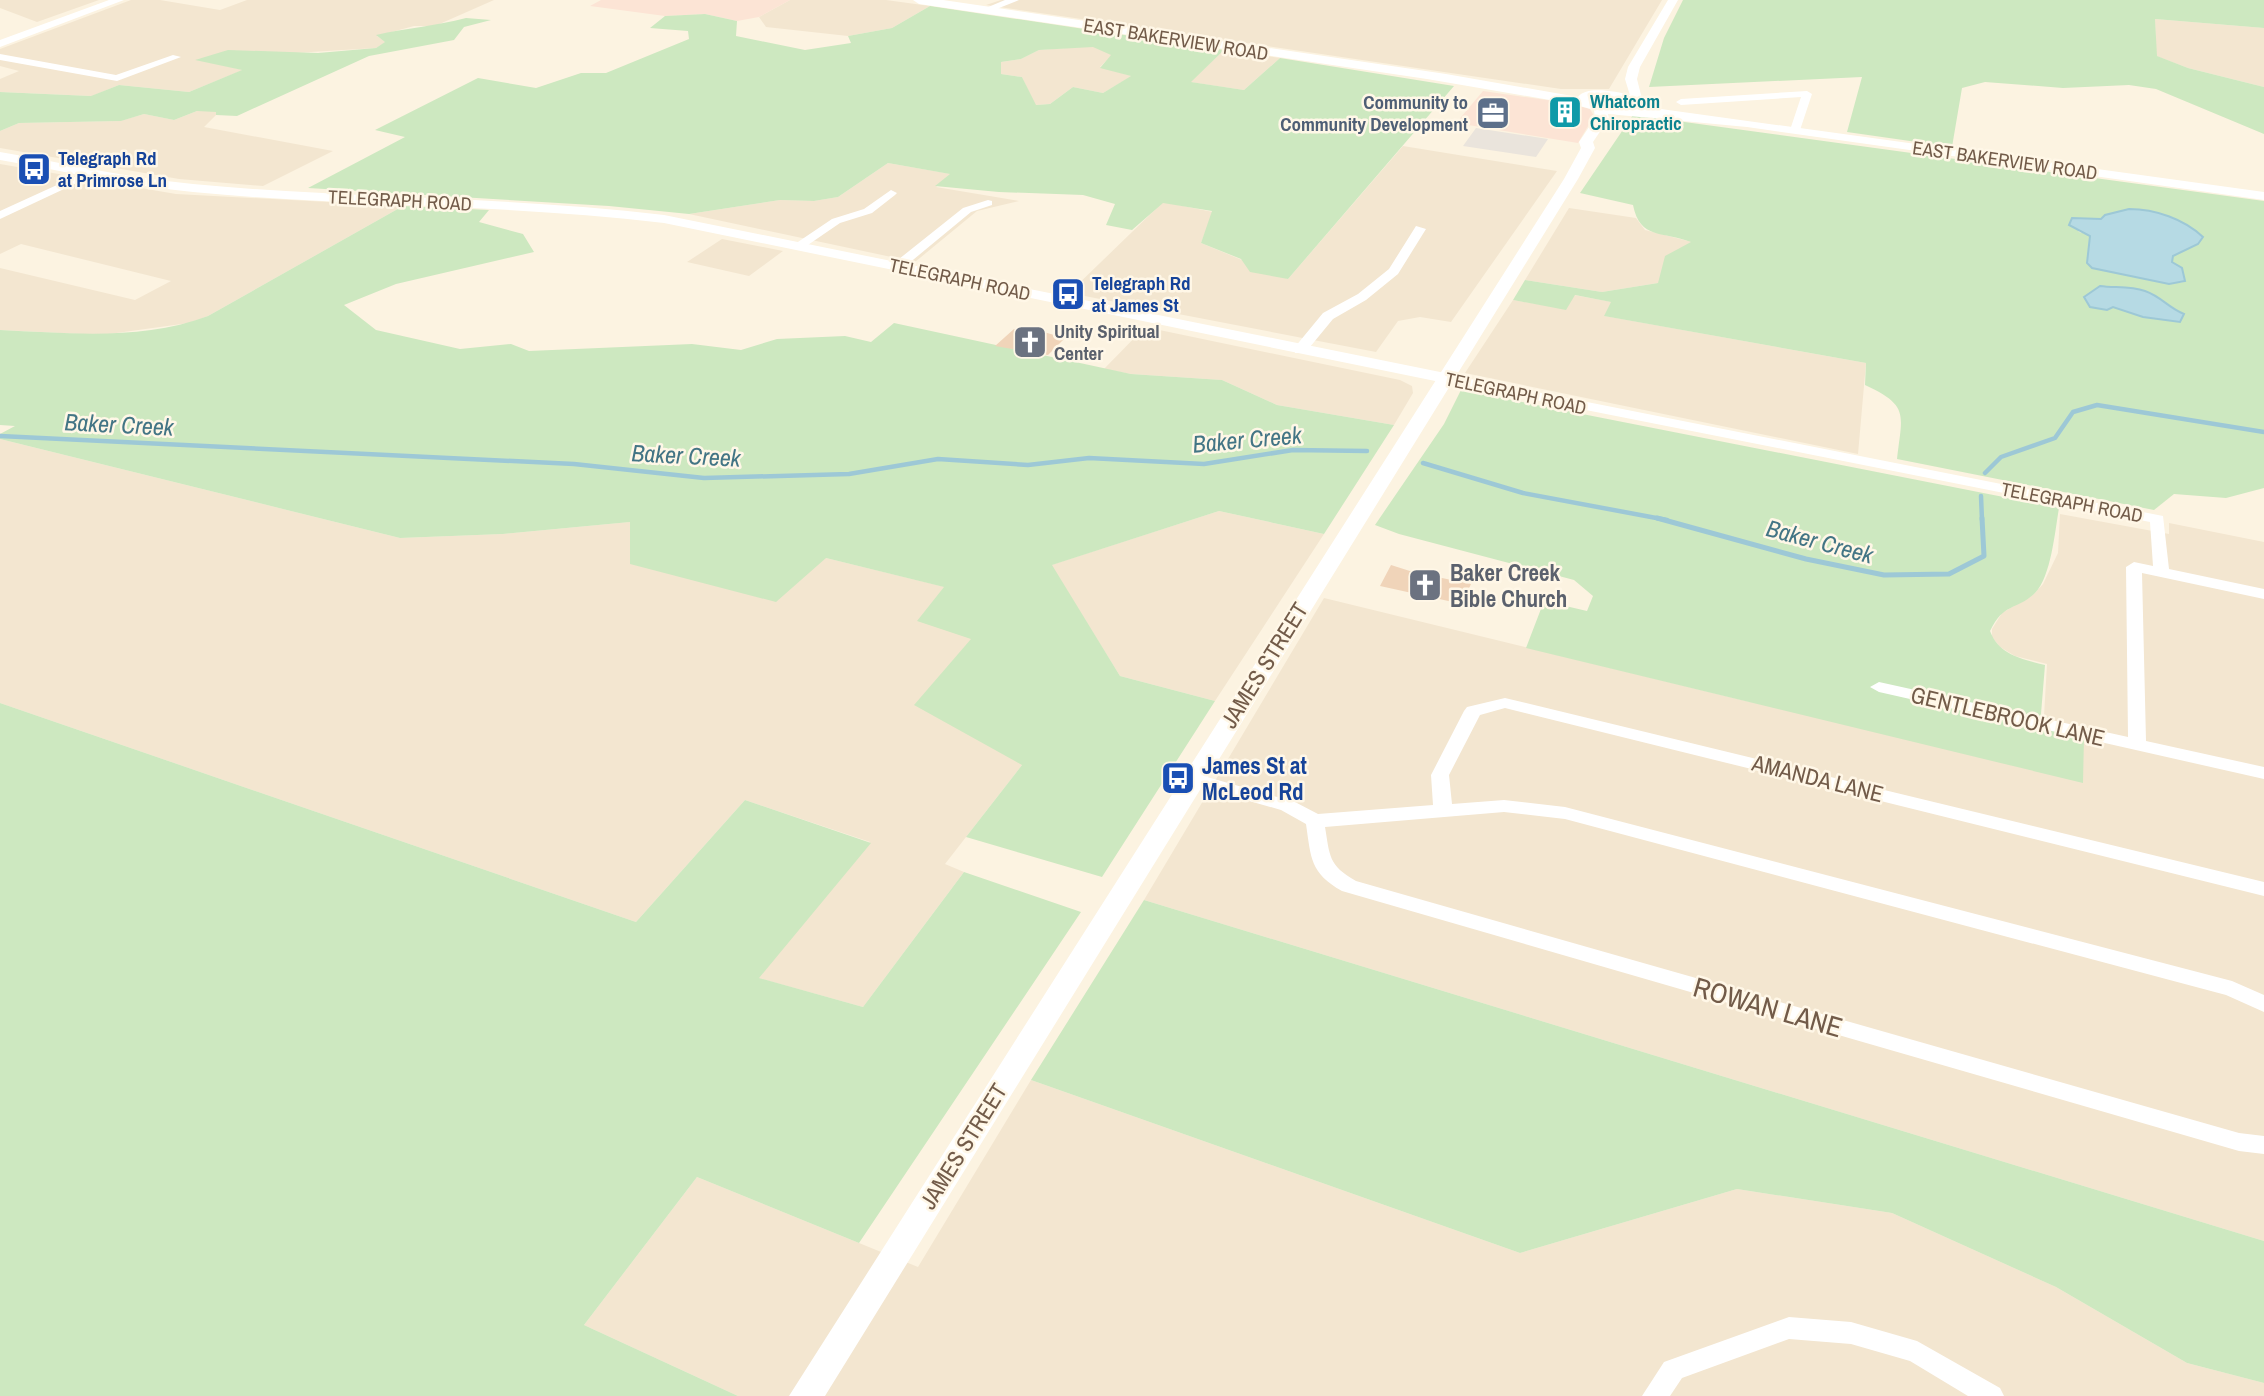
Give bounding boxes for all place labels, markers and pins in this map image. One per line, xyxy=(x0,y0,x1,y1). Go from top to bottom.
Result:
place label: Whatcom Chiropractic xyxy=(1590,88,1682,136)
place label: Community to Community Development xyxy=(1280,89,1468,137)
building icon: Whatcom Chiropractic xyxy=(1546,93,1584,131)
office icon: Community to Community Development xyxy=(1474,94,1512,132)
place label: Telegraph Rd at Primrose Ln xyxy=(58,145,167,193)
bus stop icon: Telegraph Rd at Primrose Ln xyxy=(15,150,53,188)
place label: Telegraph Rd at James St xyxy=(1092,270,1190,318)
bus stop icon: Telegraph Rd at James St xyxy=(1049,275,1087,313)
place label: Unity Spiritual Center xyxy=(1054,318,1160,366)
church icon: Unity Spiritual Center xyxy=(1011,323,1049,361)
place label: Baker Creek Bible Church xyxy=(1450,557,1567,614)
church icon: Baker Creek Bible Church xyxy=(1406,566,1444,604)
place label: James St at McLeod Rd xyxy=(1202,750,1307,807)
bus stop icon: James St at McLeod Rd xyxy=(1159,759,1197,797)

